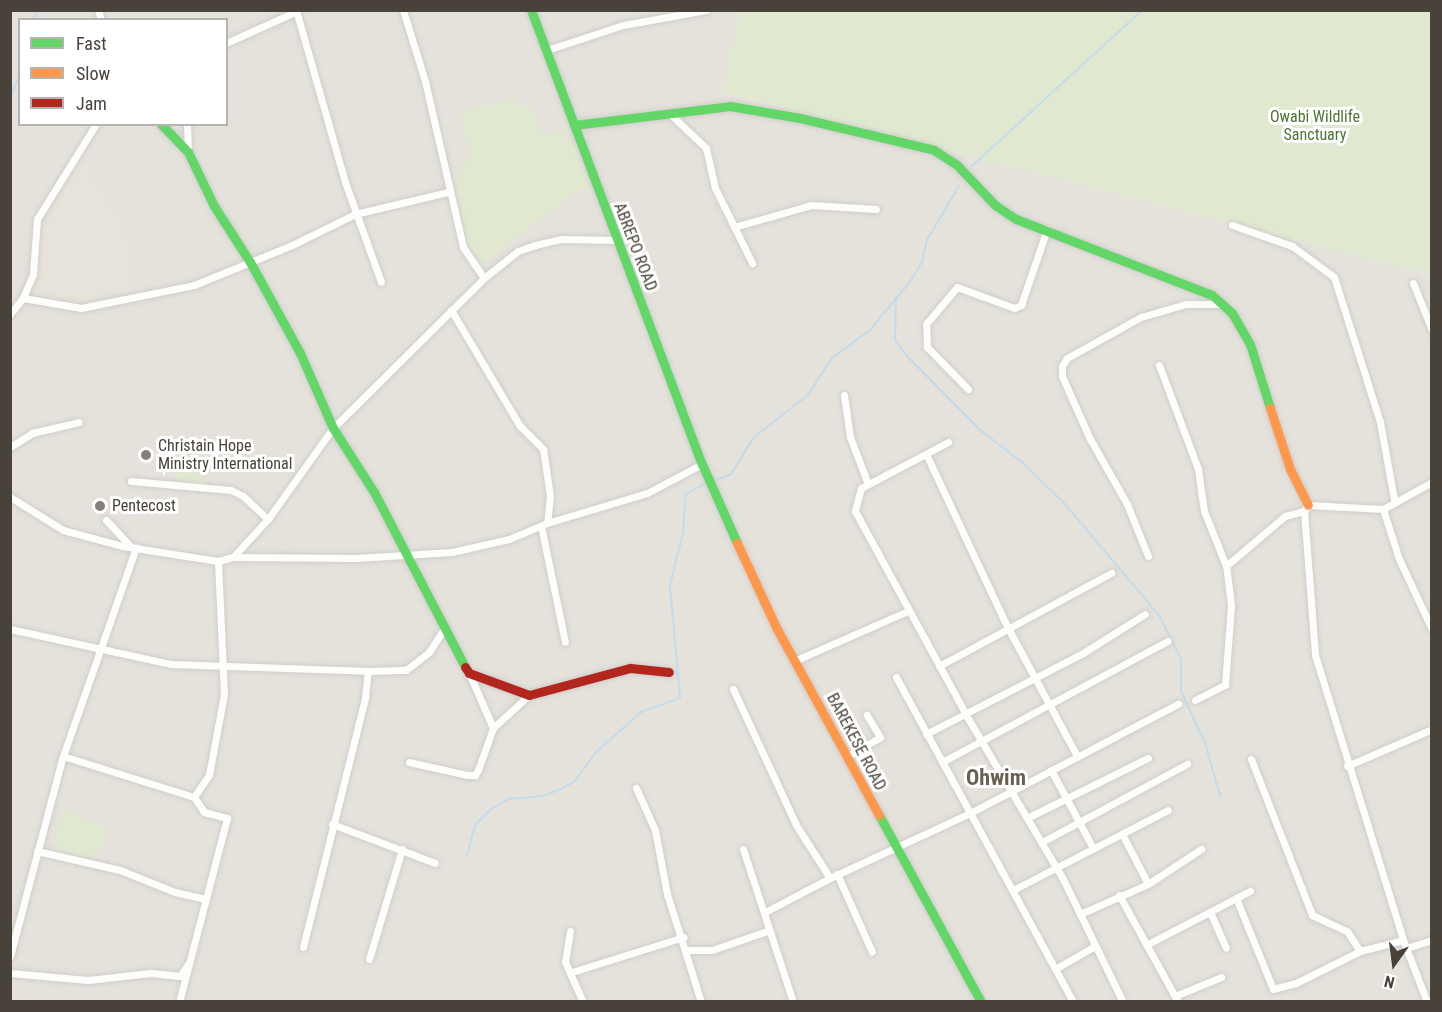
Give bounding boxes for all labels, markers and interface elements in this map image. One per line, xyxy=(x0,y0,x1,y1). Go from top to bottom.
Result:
legend xyxy=(18,18,228,126)
text: Fast xyxy=(76,33,107,54)
text: Slow xyxy=(76,63,110,84)
text: Jam xyxy=(76,93,107,114)
park label: Owabi Wildlife Sanctuary xyxy=(1270,107,1360,145)
street label: ABREPO ROAD xyxy=(609,200,661,294)
place label: Christain Hope Ministry International xyxy=(158,436,292,474)
marker: Christain Hope Ministry International xyxy=(139,448,153,462)
place label: Pentecost xyxy=(112,496,176,516)
marker: Pentecost xyxy=(93,499,107,513)
street label: BAREKESE ROAD xyxy=(822,690,890,794)
district label: Ohwim xyxy=(966,765,1026,791)
north arrow xyxy=(1364,934,1424,994)
text: N xyxy=(1382,972,1397,992)

